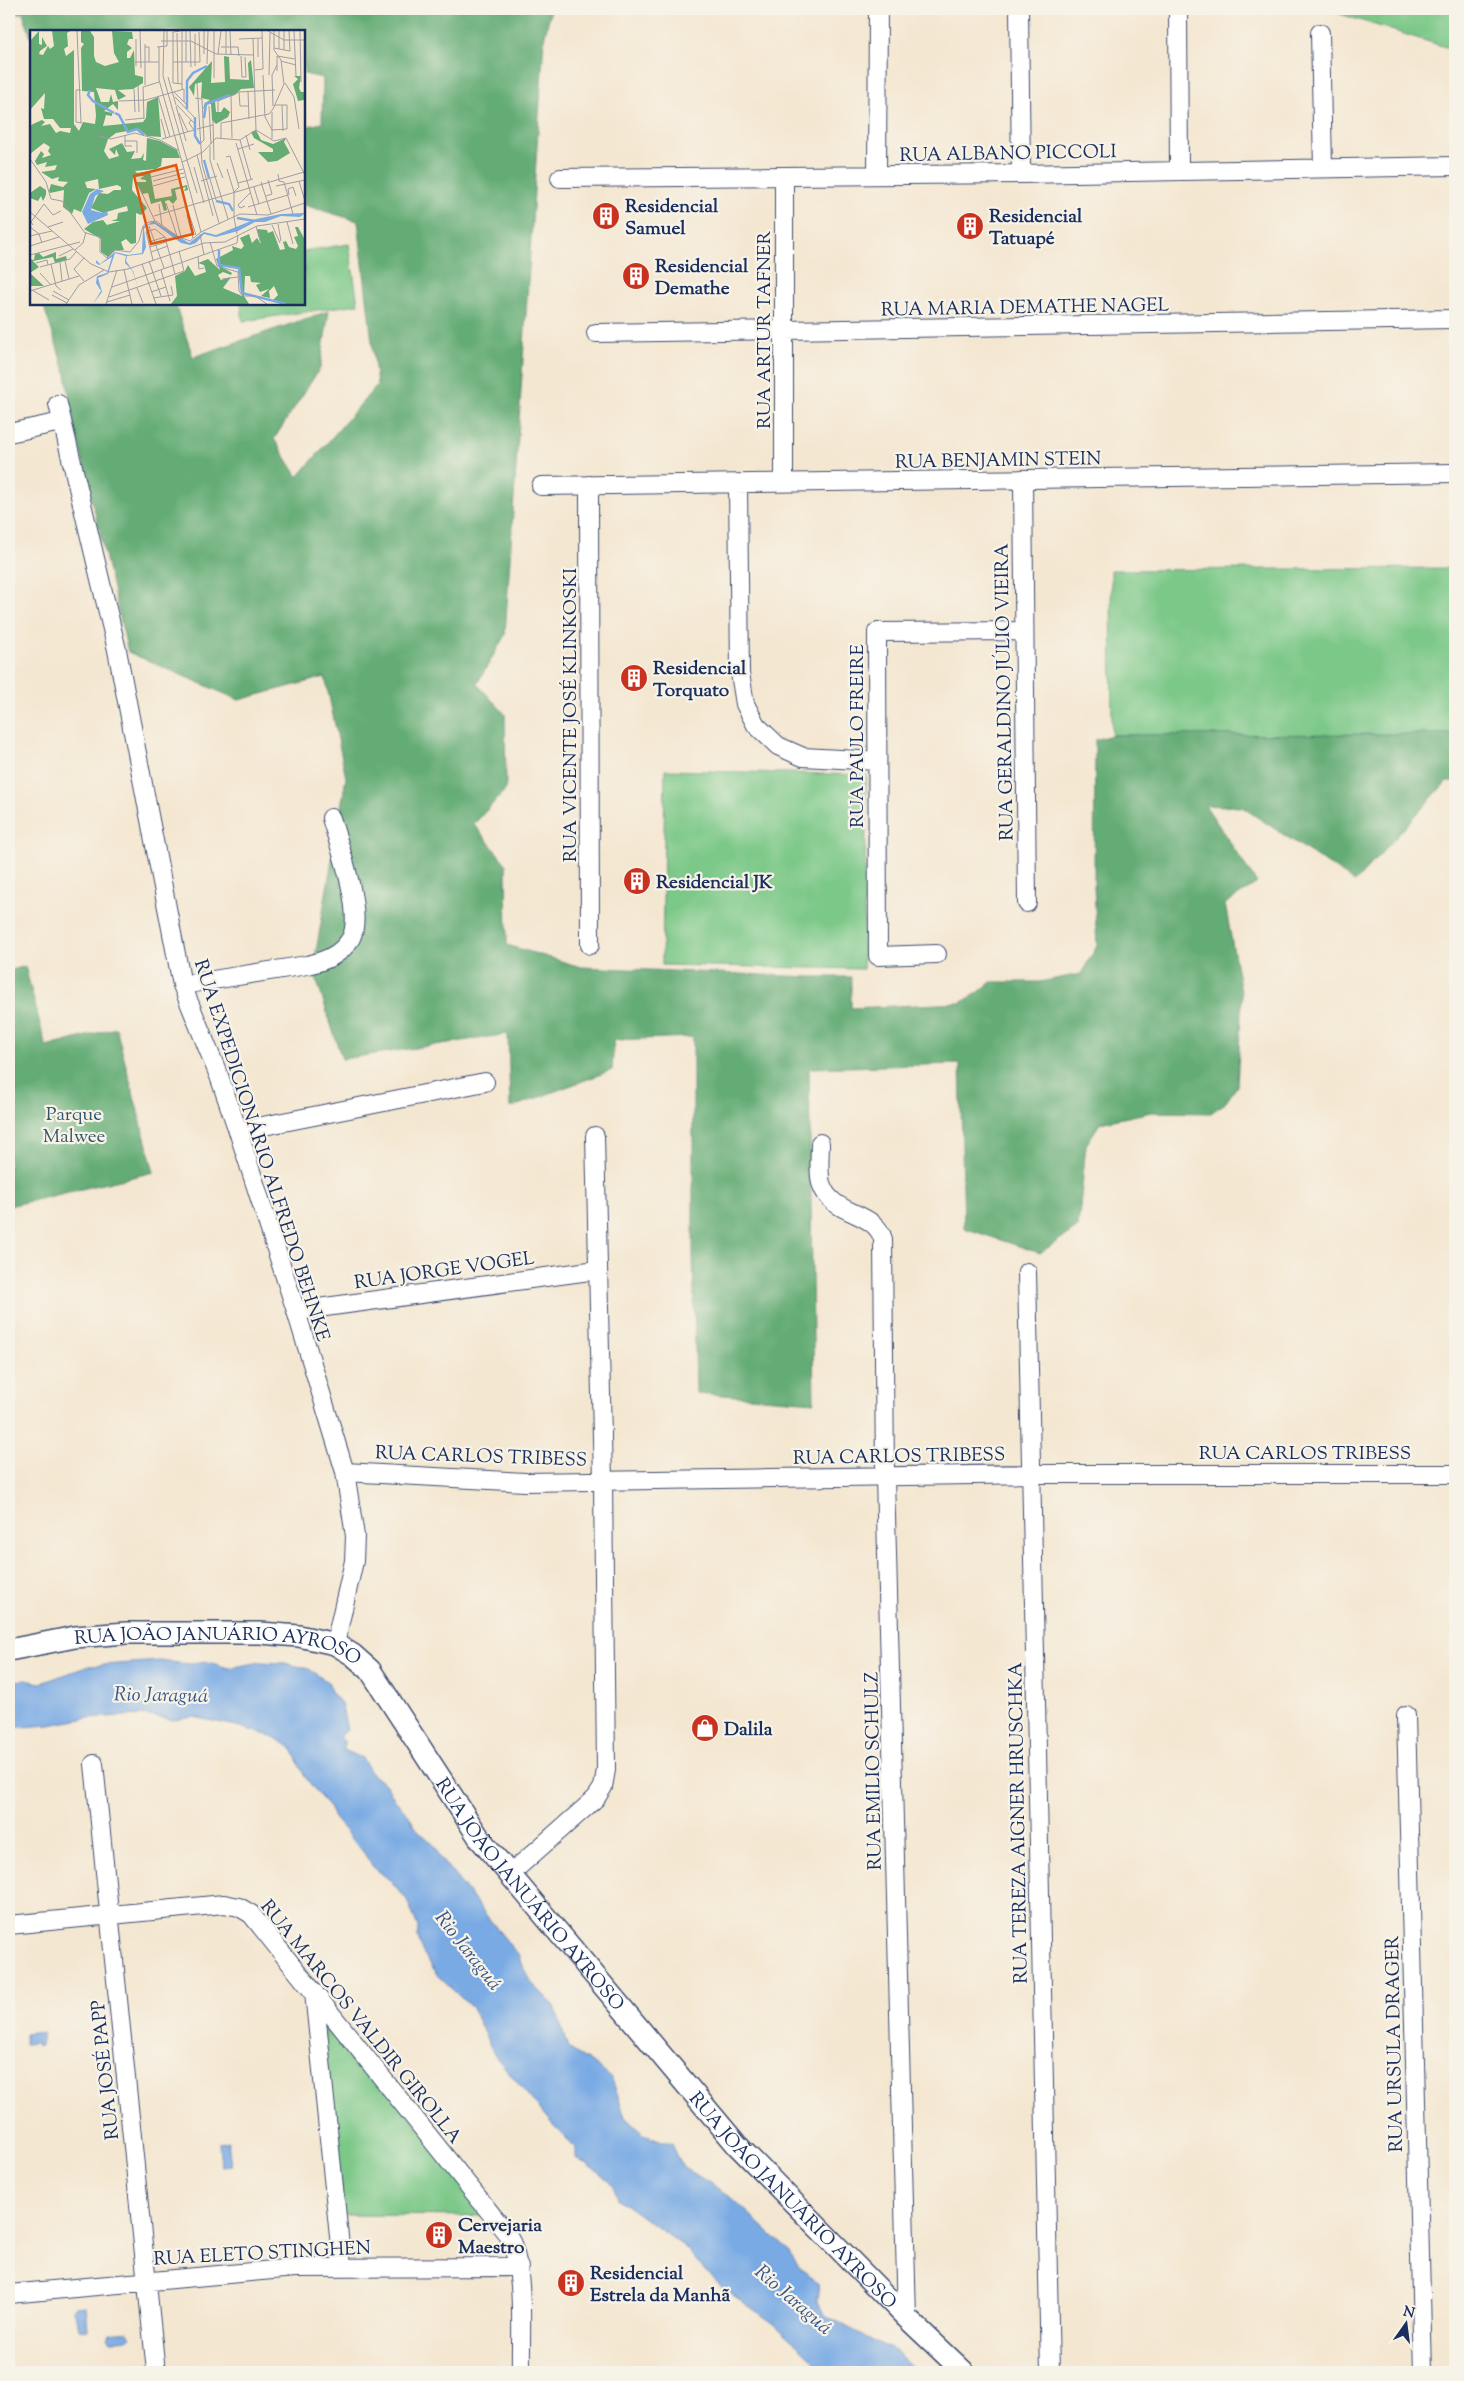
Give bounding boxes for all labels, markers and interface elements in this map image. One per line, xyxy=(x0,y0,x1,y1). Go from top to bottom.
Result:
inset map xyxy=(30,30,305,305)
street label: RUA ALBANO PICCOLI xyxy=(899,139,1117,170)
place label: Residencial Samuel xyxy=(625,194,719,243)
building icon: Residencial Samuel xyxy=(591,201,621,231)
place label: Residencial Tatuapé xyxy=(989,204,1083,253)
building icon: Residencial Tatuapé xyxy=(955,211,985,241)
street label: RUA ARTUR TAFNER xyxy=(752,231,779,429)
place label: Residencial Demathe xyxy=(655,254,749,303)
building icon: Residencial Demathe xyxy=(621,261,651,291)
street label: RUA MARIA DEMATHE NAGEL xyxy=(881,292,1170,325)
street label: RUA BENJAMIN STEIN xyxy=(895,446,1101,477)
street label: RUA GERALDINO JÚLIO VIEIRA xyxy=(989,542,1022,841)
street label: RUA VICENTE JOSÉ KLINKOSKI xyxy=(558,568,585,862)
street label: RUA PAULO FREIRE xyxy=(845,644,872,828)
place label: Residencial Torquato xyxy=(653,656,747,705)
building icon: Residencial Torquato xyxy=(619,663,649,693)
building icon: Residencial JK xyxy=(622,866,652,896)
place label: Residencial JK xyxy=(656,870,773,897)
street label: RUA EXPEDICIONÁRIO ALFREDO BEHNKE xyxy=(186,956,335,1346)
park label: Parque Malwee xyxy=(43,1102,105,1151)
street label: RUA JORGE VOGEL xyxy=(352,1245,537,1297)
street label: RUA CARLOS TRIBESS xyxy=(374,1440,587,1475)
street label: RUA CARLOS TRIBESS xyxy=(1199,1441,1411,1468)
street label: RUA CARLOS TRIBESS xyxy=(793,1442,1005,1473)
street label: RUA JOÃO JANUÁRIO AYROSO xyxy=(73,1622,366,1673)
street label: RUA TEREZA AIGNER HRUSCHKA xyxy=(1003,1661,1036,1984)
street label: RUA EMILIO SCHULZ xyxy=(859,1671,890,1871)
water label: Rio Jaraguá xyxy=(114,1681,208,1712)
shop icon: Dalila xyxy=(690,1713,720,1743)
place label: Dalila xyxy=(724,1717,773,1744)
street label: RUA JOÃO JANUÁRIO AYROSO xyxy=(428,1773,630,2018)
street label: RUA MARCOS VALDIR GIROLLA xyxy=(253,1895,468,2151)
water label: Rio Jaraguá xyxy=(427,1905,508,1998)
street label: RUA URSULA DRAGER xyxy=(1380,1935,1411,2153)
street label: RUA JOSÉ PAPP xyxy=(86,1998,127,2141)
street label: RUA JOÃO JANUÁRIO AYROSO xyxy=(682,2087,902,2316)
place label: Cervejaria Maestro xyxy=(458,2213,542,2262)
building icon: Cervejaria Maestro xyxy=(424,2220,454,2250)
street label: RUA ELETO STINGHEN xyxy=(153,2235,372,2274)
water label: Rio Jaraguá xyxy=(747,2259,837,2343)
place label: Residencial Estrela da Manhã xyxy=(590,2261,731,2310)
building icon: Residencial Estrela da Manhã xyxy=(556,2268,586,2298)
north arrow xyxy=(1382,2298,1432,2348)
text: N xyxy=(1401,2302,1417,2324)

